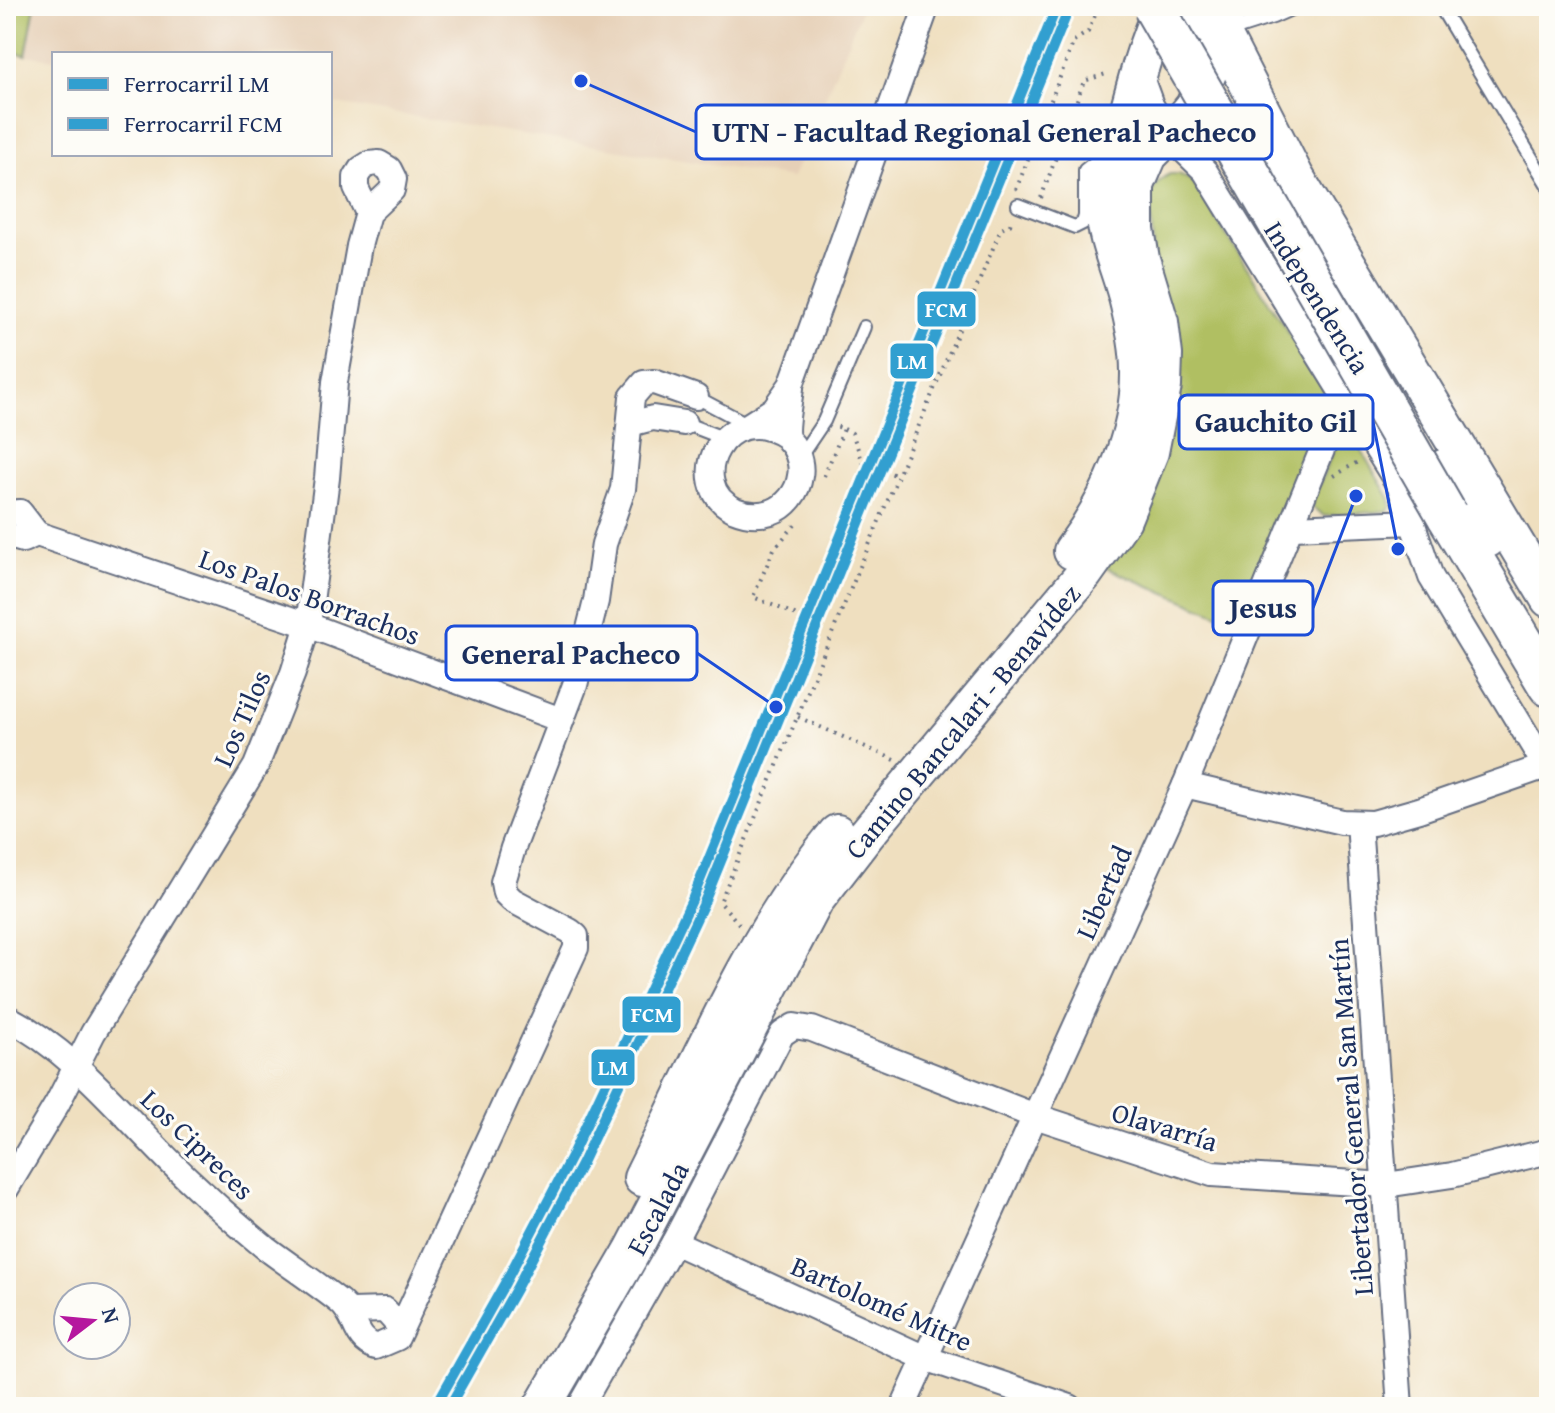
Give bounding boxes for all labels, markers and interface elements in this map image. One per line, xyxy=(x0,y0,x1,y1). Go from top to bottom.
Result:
legend xyxy=(52,52,332,156)
text: Ferrocarril LM xyxy=(124,66,270,101)
callout: UTN - Facultad Regional General Pacheco xyxy=(696,105,1272,159)
text: Ferrocarril FCM xyxy=(124,106,283,141)
text: UTN - Facultad Regional General Pacheco xyxy=(712,109,1256,153)
street label: Independencia xyxy=(1255,212,1382,382)
line badge: FCM xyxy=(916,290,977,328)
text: FCM xyxy=(925,293,967,325)
line badge: LM xyxy=(889,342,935,380)
text: LM xyxy=(897,345,927,377)
callout: Gauchito Gil xyxy=(1179,395,1373,449)
text: Gauchito Gil xyxy=(1195,399,1357,443)
street label: Los Palos Borrachos xyxy=(194,537,426,655)
street label: Camino Bancalari - Benavídez xyxy=(834,575,1090,867)
callout: Jesus xyxy=(1213,581,1313,635)
text: Jesus xyxy=(1224,585,1297,629)
callout: General Pacheco xyxy=(446,626,697,680)
text: General Pacheco xyxy=(462,631,680,675)
street label: Los Tilos xyxy=(202,663,280,773)
street label: Libertad xyxy=(1064,839,1142,945)
street label: Libertador General San Martín xyxy=(1317,937,1383,1297)
line badge: FCM xyxy=(621,995,682,1034)
text: FCM xyxy=(631,998,673,1030)
line badge: LM xyxy=(590,1048,636,1087)
text: LM xyxy=(598,1051,628,1083)
street label: Los Cipreces xyxy=(132,1079,264,1209)
street label: Olavarría xyxy=(1107,1091,1224,1162)
street label: Escalada xyxy=(615,1153,699,1262)
street label: Bartolomé Mitre xyxy=(785,1245,979,1361)
north arrow xyxy=(52,1281,132,1361)
text: N xyxy=(94,1304,129,1327)

